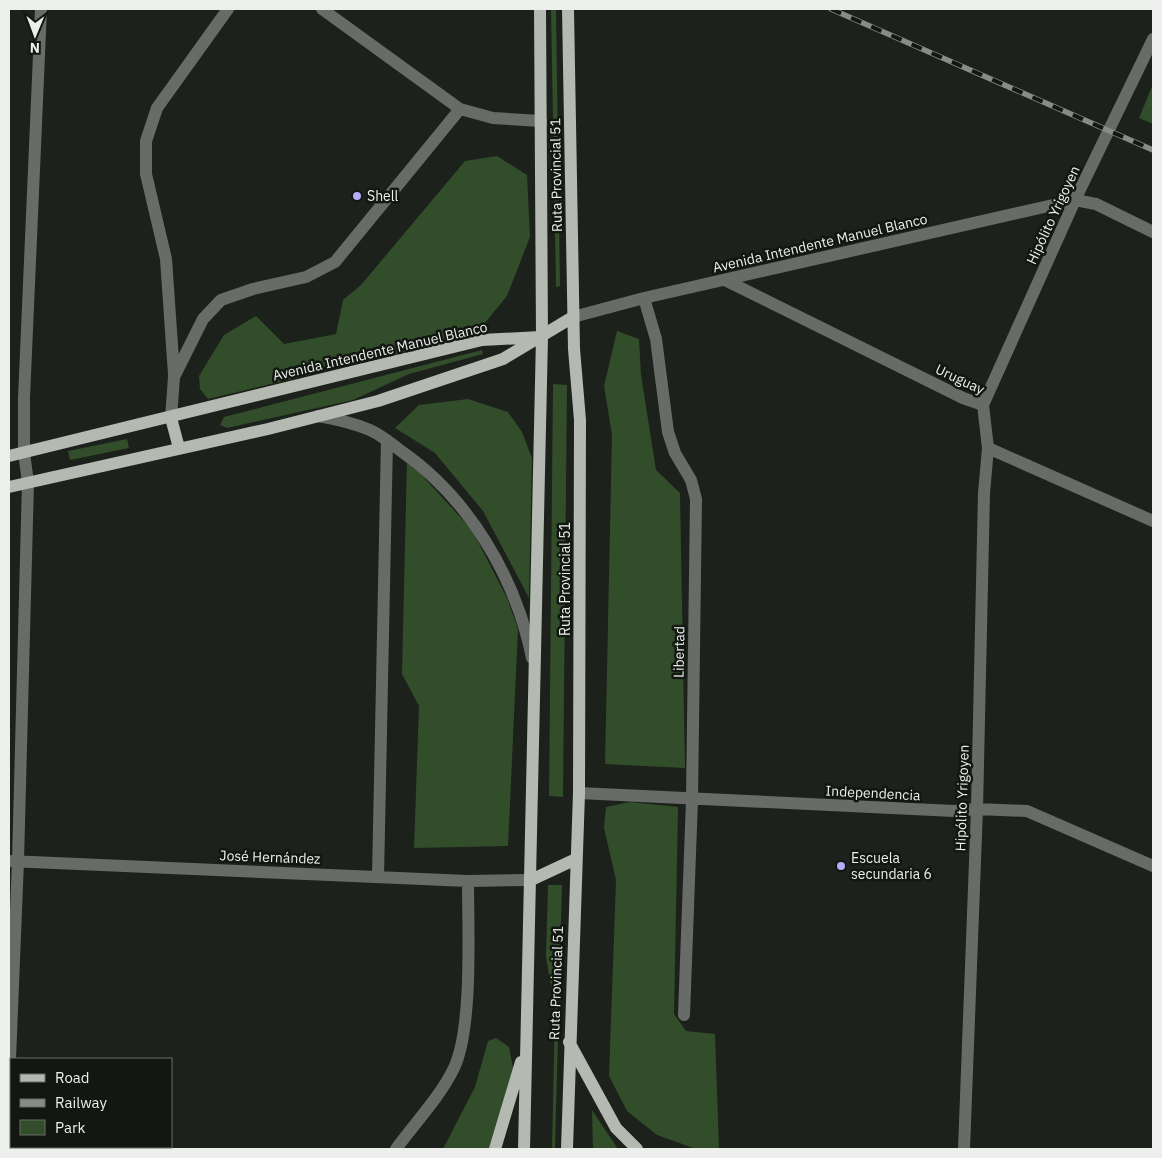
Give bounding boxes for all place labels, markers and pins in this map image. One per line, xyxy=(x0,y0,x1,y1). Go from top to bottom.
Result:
place label: Shell xyxy=(367,187,399,205)
marker: Shell xyxy=(351,190,363,202)
place label: Escuela secundaria 6 xyxy=(851,849,932,883)
marker: Escuela secundaria 6 xyxy=(835,860,847,872)

